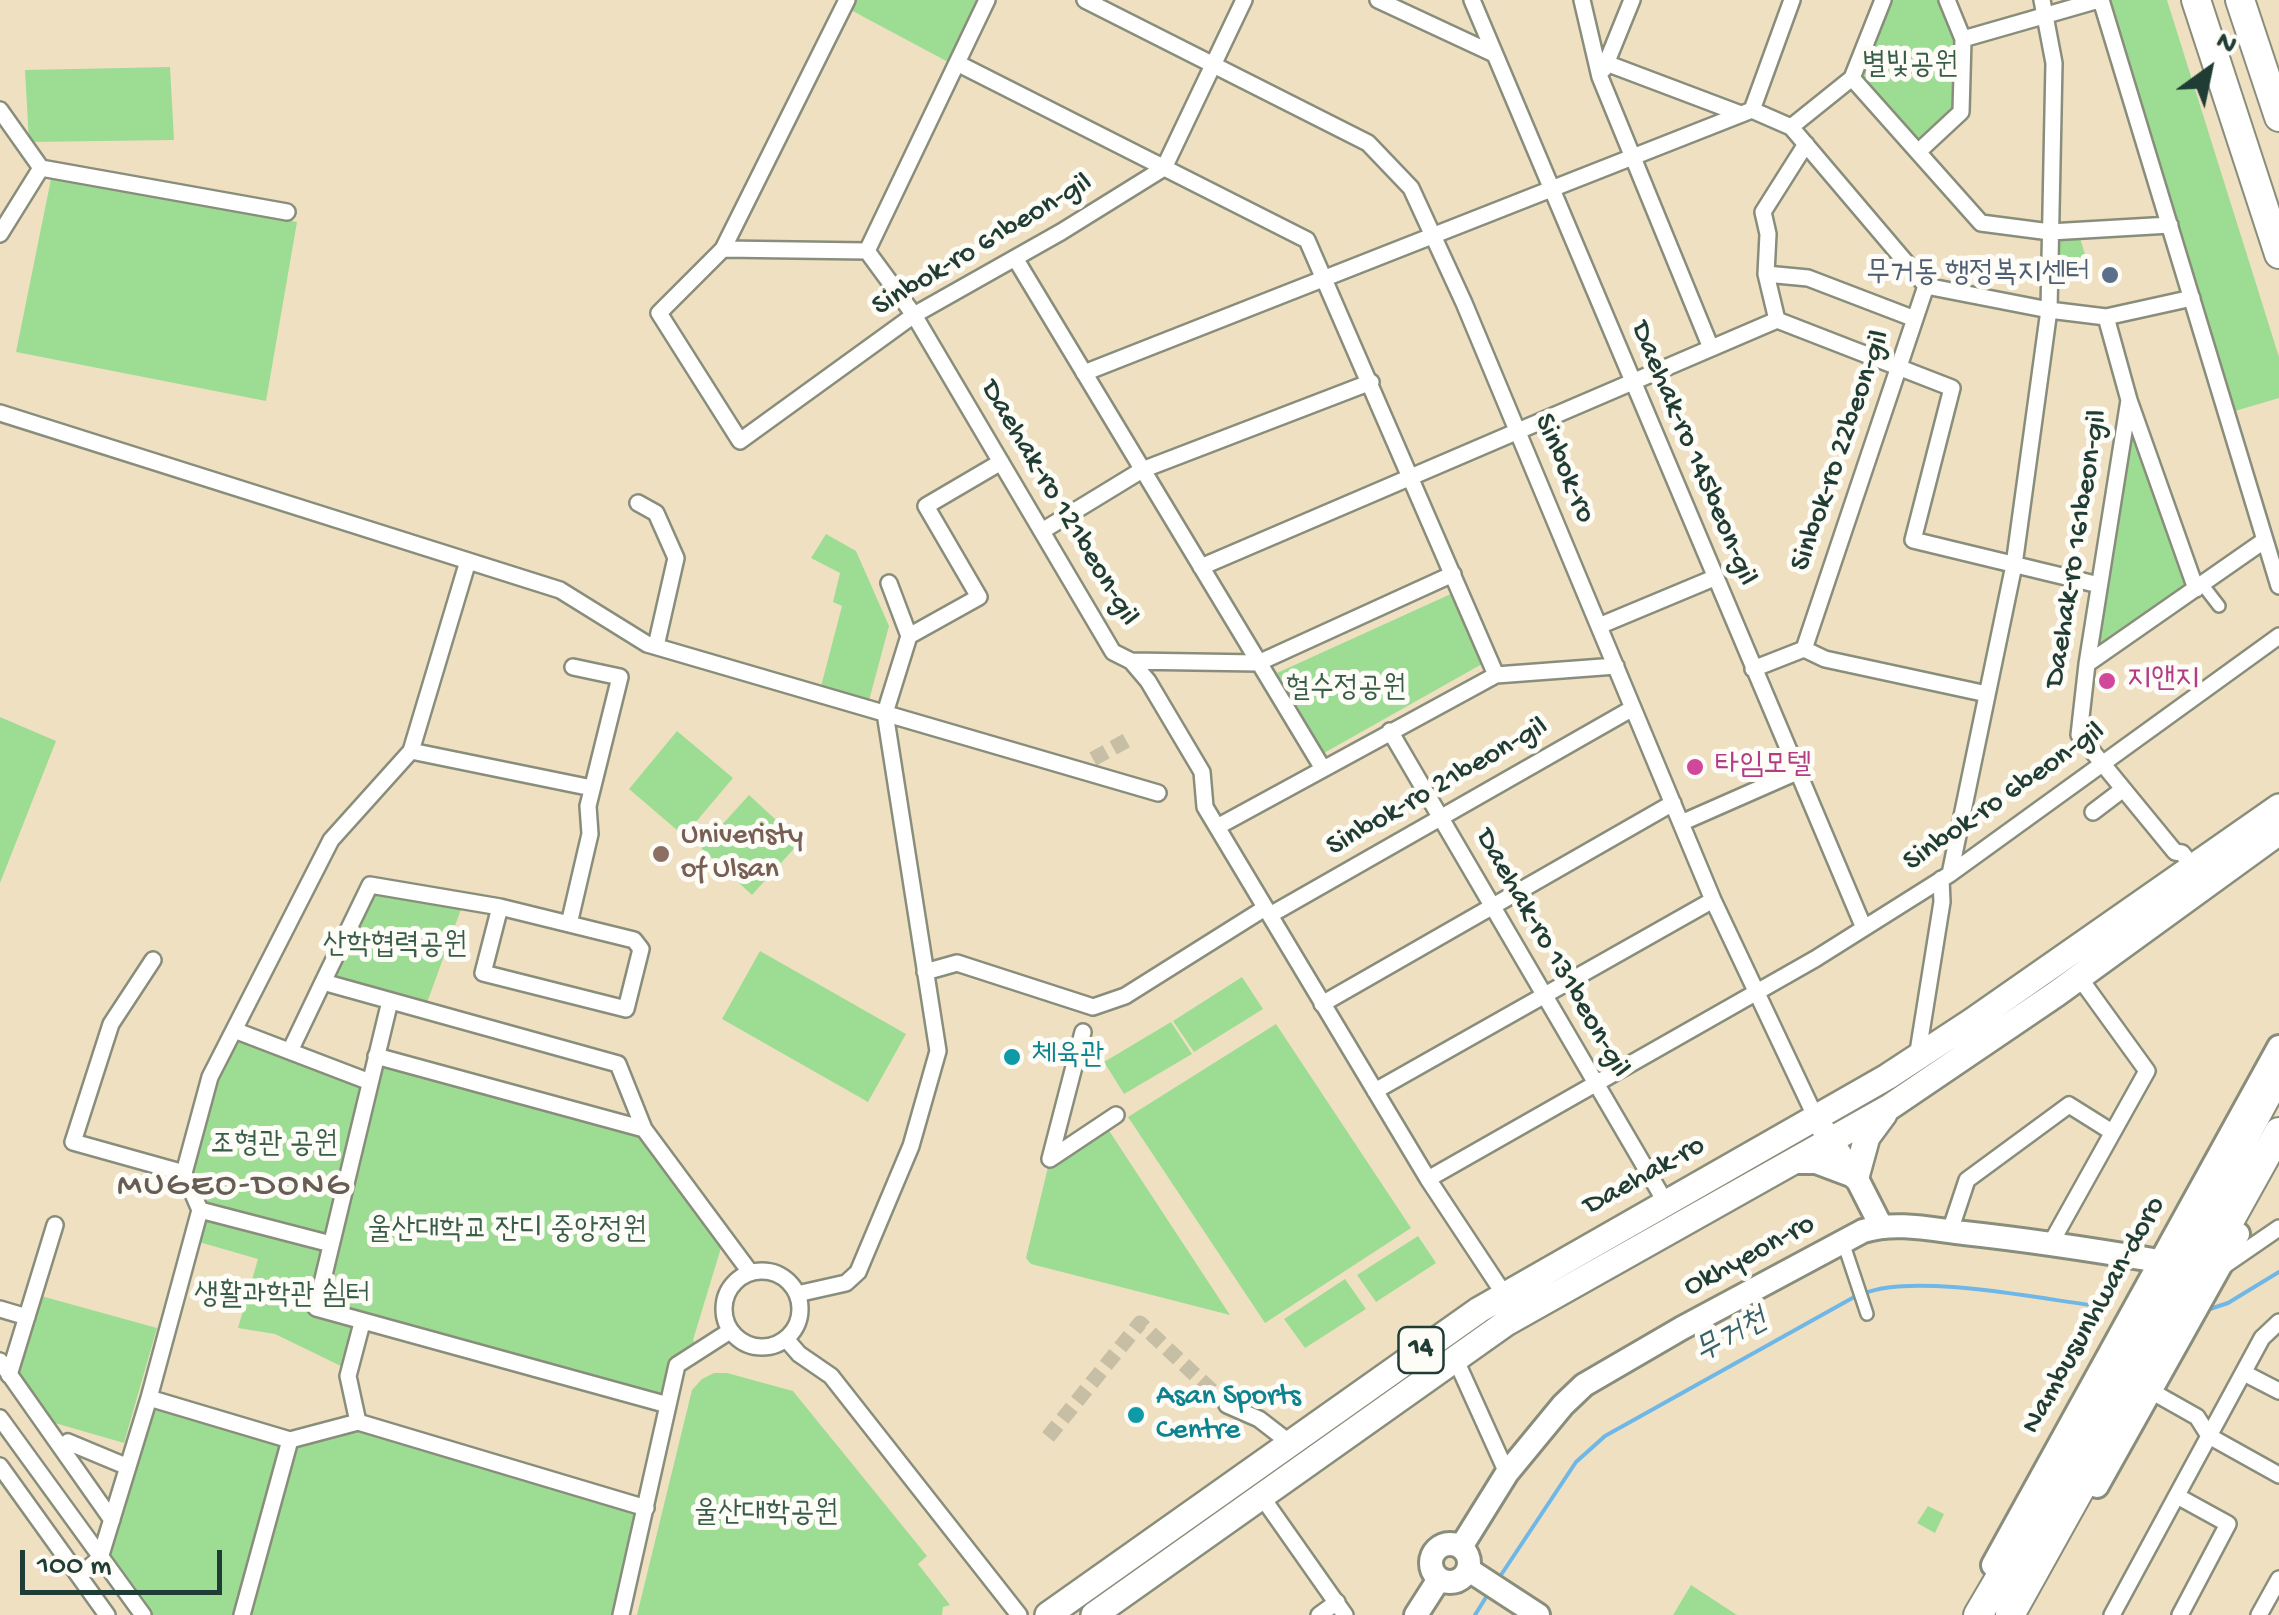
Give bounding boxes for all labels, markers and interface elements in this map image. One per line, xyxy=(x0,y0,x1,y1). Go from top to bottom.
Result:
north arrow xyxy=(2159,20,2259,120)
text: N xyxy=(2209,26,2242,63)
park label: 별빛공원 xyxy=(1862,49,1958,85)
street label: Sinbok-ro 61beon-gil xyxy=(866,166,1100,326)
place label: 무거동 행정복지센터 xyxy=(1866,257,2090,293)
marker: 무거동 행정복지센터 xyxy=(2099,264,2121,286)
street label: Daehak-ro 145beon-gil xyxy=(1620,317,1764,591)
street label: Sinbok-ro 22beon-gil xyxy=(1784,326,1900,576)
street label: Daehak-ro 121beon-gil xyxy=(970,375,1146,633)
street label: Daehak-ro 161beon-gil xyxy=(2038,408,2118,690)
street label: Sinbok-ro xyxy=(1524,409,1602,529)
place label: 지앤지 xyxy=(2127,663,2199,699)
marker: 지앤지 xyxy=(2096,670,2118,692)
park label: 헐수정공원 xyxy=(1286,672,1406,708)
street label: Sinbok-ro 21beon-gil xyxy=(1321,710,1555,866)
street label: Sinbok-ro 6beon-gil xyxy=(1897,715,2113,881)
place label: 타임모텔 xyxy=(1715,749,1812,785)
marker: 타임모텔 xyxy=(1684,756,1706,778)
place label: Univeristy of Ulsan xyxy=(681,819,803,890)
street label: Daehak-ro 131beon-gil xyxy=(1465,823,1637,1085)
marker: Univeristy of Ulsan xyxy=(650,843,672,865)
park label: 산학협력공원 xyxy=(323,929,467,965)
place label: 체육관 xyxy=(1032,1039,1104,1075)
marker: 체육관 xyxy=(1001,1046,1023,1068)
park label: 조형관 공원 xyxy=(210,1128,338,1164)
street label: Daehak-ro xyxy=(1578,1129,1712,1225)
district label: MUGEO-DONG xyxy=(117,1167,351,1209)
street label: Nambusunhwan-doro xyxy=(2015,1191,2175,1441)
street label: Okhyeon-ro xyxy=(1678,1207,1822,1307)
park label: 울산대학교 잔디 중앙정원 xyxy=(367,1214,647,1250)
park label: 생활과학관 쉼터 xyxy=(194,1279,370,1315)
water label: 무거천 xyxy=(1689,1302,1775,1374)
road number: 14 xyxy=(1398,1327,1444,1373)
place label: Asan Sports Centre xyxy=(1156,1380,1301,1450)
marker: Asan Sports Centre xyxy=(1125,1404,1147,1426)
park label: 울산대학공원 xyxy=(694,1497,838,1533)
scale bar xyxy=(25,1530,228,1592)
text: 100 m xyxy=(37,1550,112,1585)

